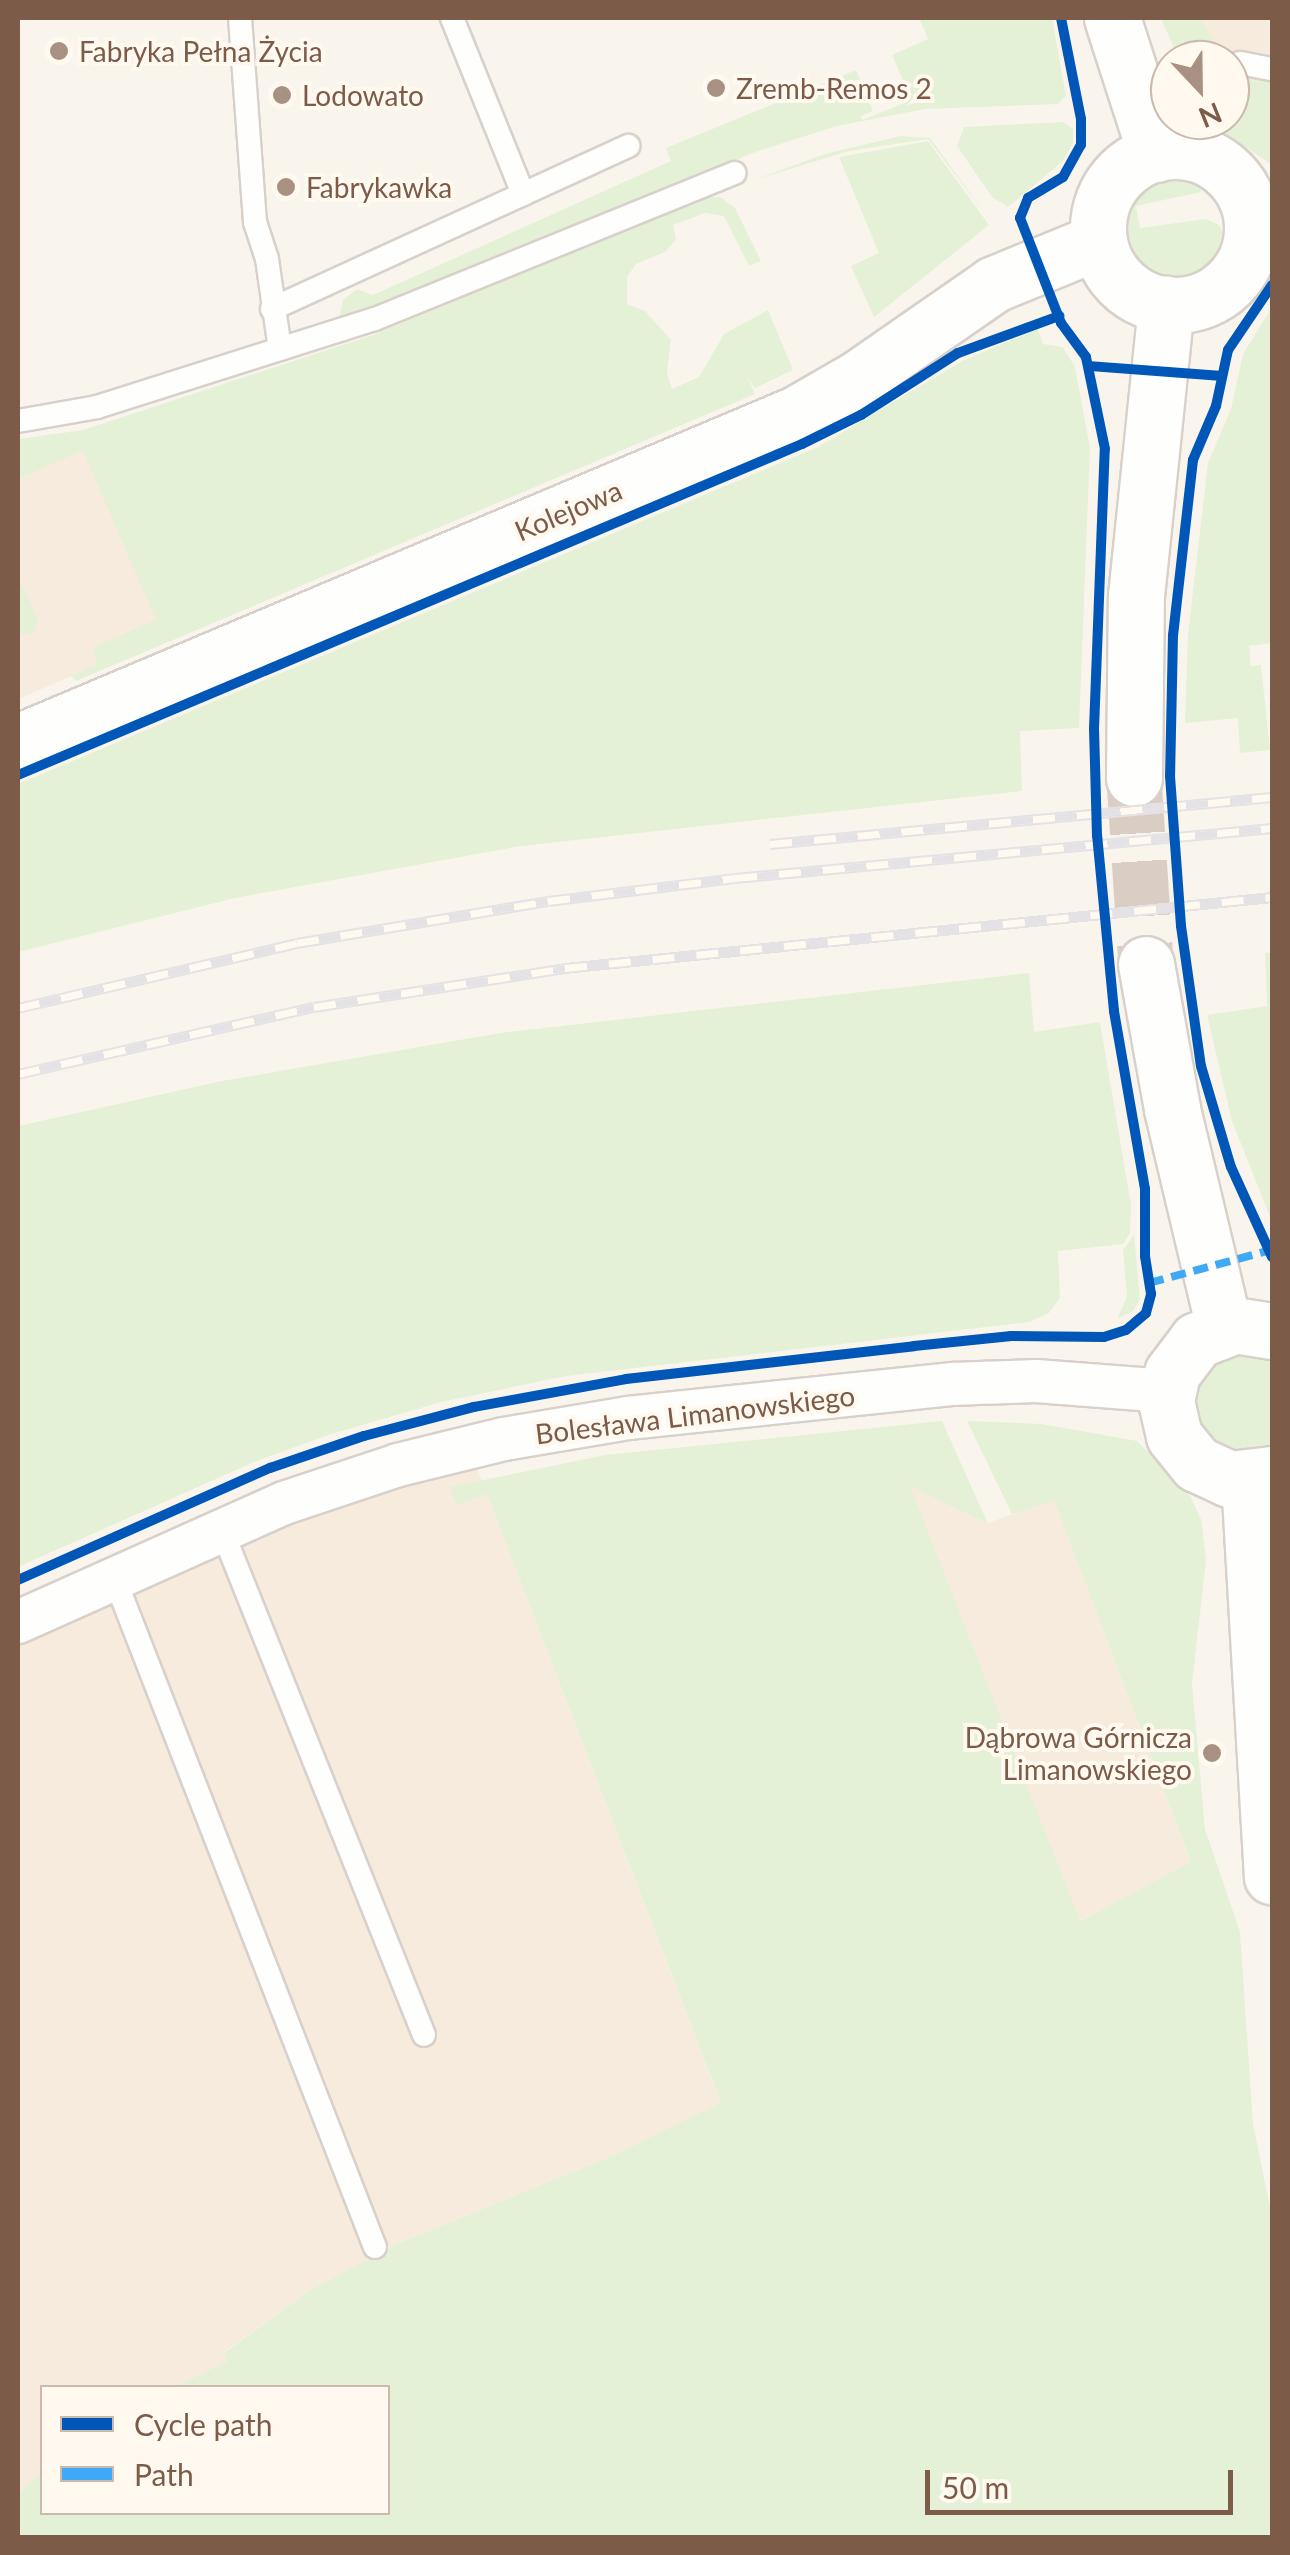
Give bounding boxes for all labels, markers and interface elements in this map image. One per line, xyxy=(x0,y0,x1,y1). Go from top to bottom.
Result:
place label: Fabryka Pełna Życia xyxy=(79,34,323,68)
marker: Fabryka Pełna Życia xyxy=(48,40,70,62)
north arrow xyxy=(1150,40,1250,140)
place label: Zremb-Remos 2 xyxy=(736,71,932,105)
marker: Zremb-Remos 2 xyxy=(705,77,727,99)
place label: Lodowato xyxy=(302,78,424,112)
marker: Lodowato xyxy=(271,84,293,106)
text: N xyxy=(1194,96,1227,136)
place label: Fabrykawka xyxy=(306,170,452,204)
marker: Fabrykawka xyxy=(275,176,297,198)
street label: Kolejowa xyxy=(509,472,627,548)
street label: Bolesława Limanowskiego xyxy=(533,1378,857,1450)
place label: Dąbrowa Górnicza Limanowskiego xyxy=(965,1720,1192,1786)
marker: Dąbrowa Górnicza Limanowskiego xyxy=(1201,1742,1223,1764)
legend xyxy=(40,2385,390,2515)
text: Cycle path xyxy=(134,2406,273,2442)
scale bar xyxy=(930,2450,1238,2512)
text: Path xyxy=(134,2456,194,2492)
text: 50 m xyxy=(942,2469,1009,2505)

